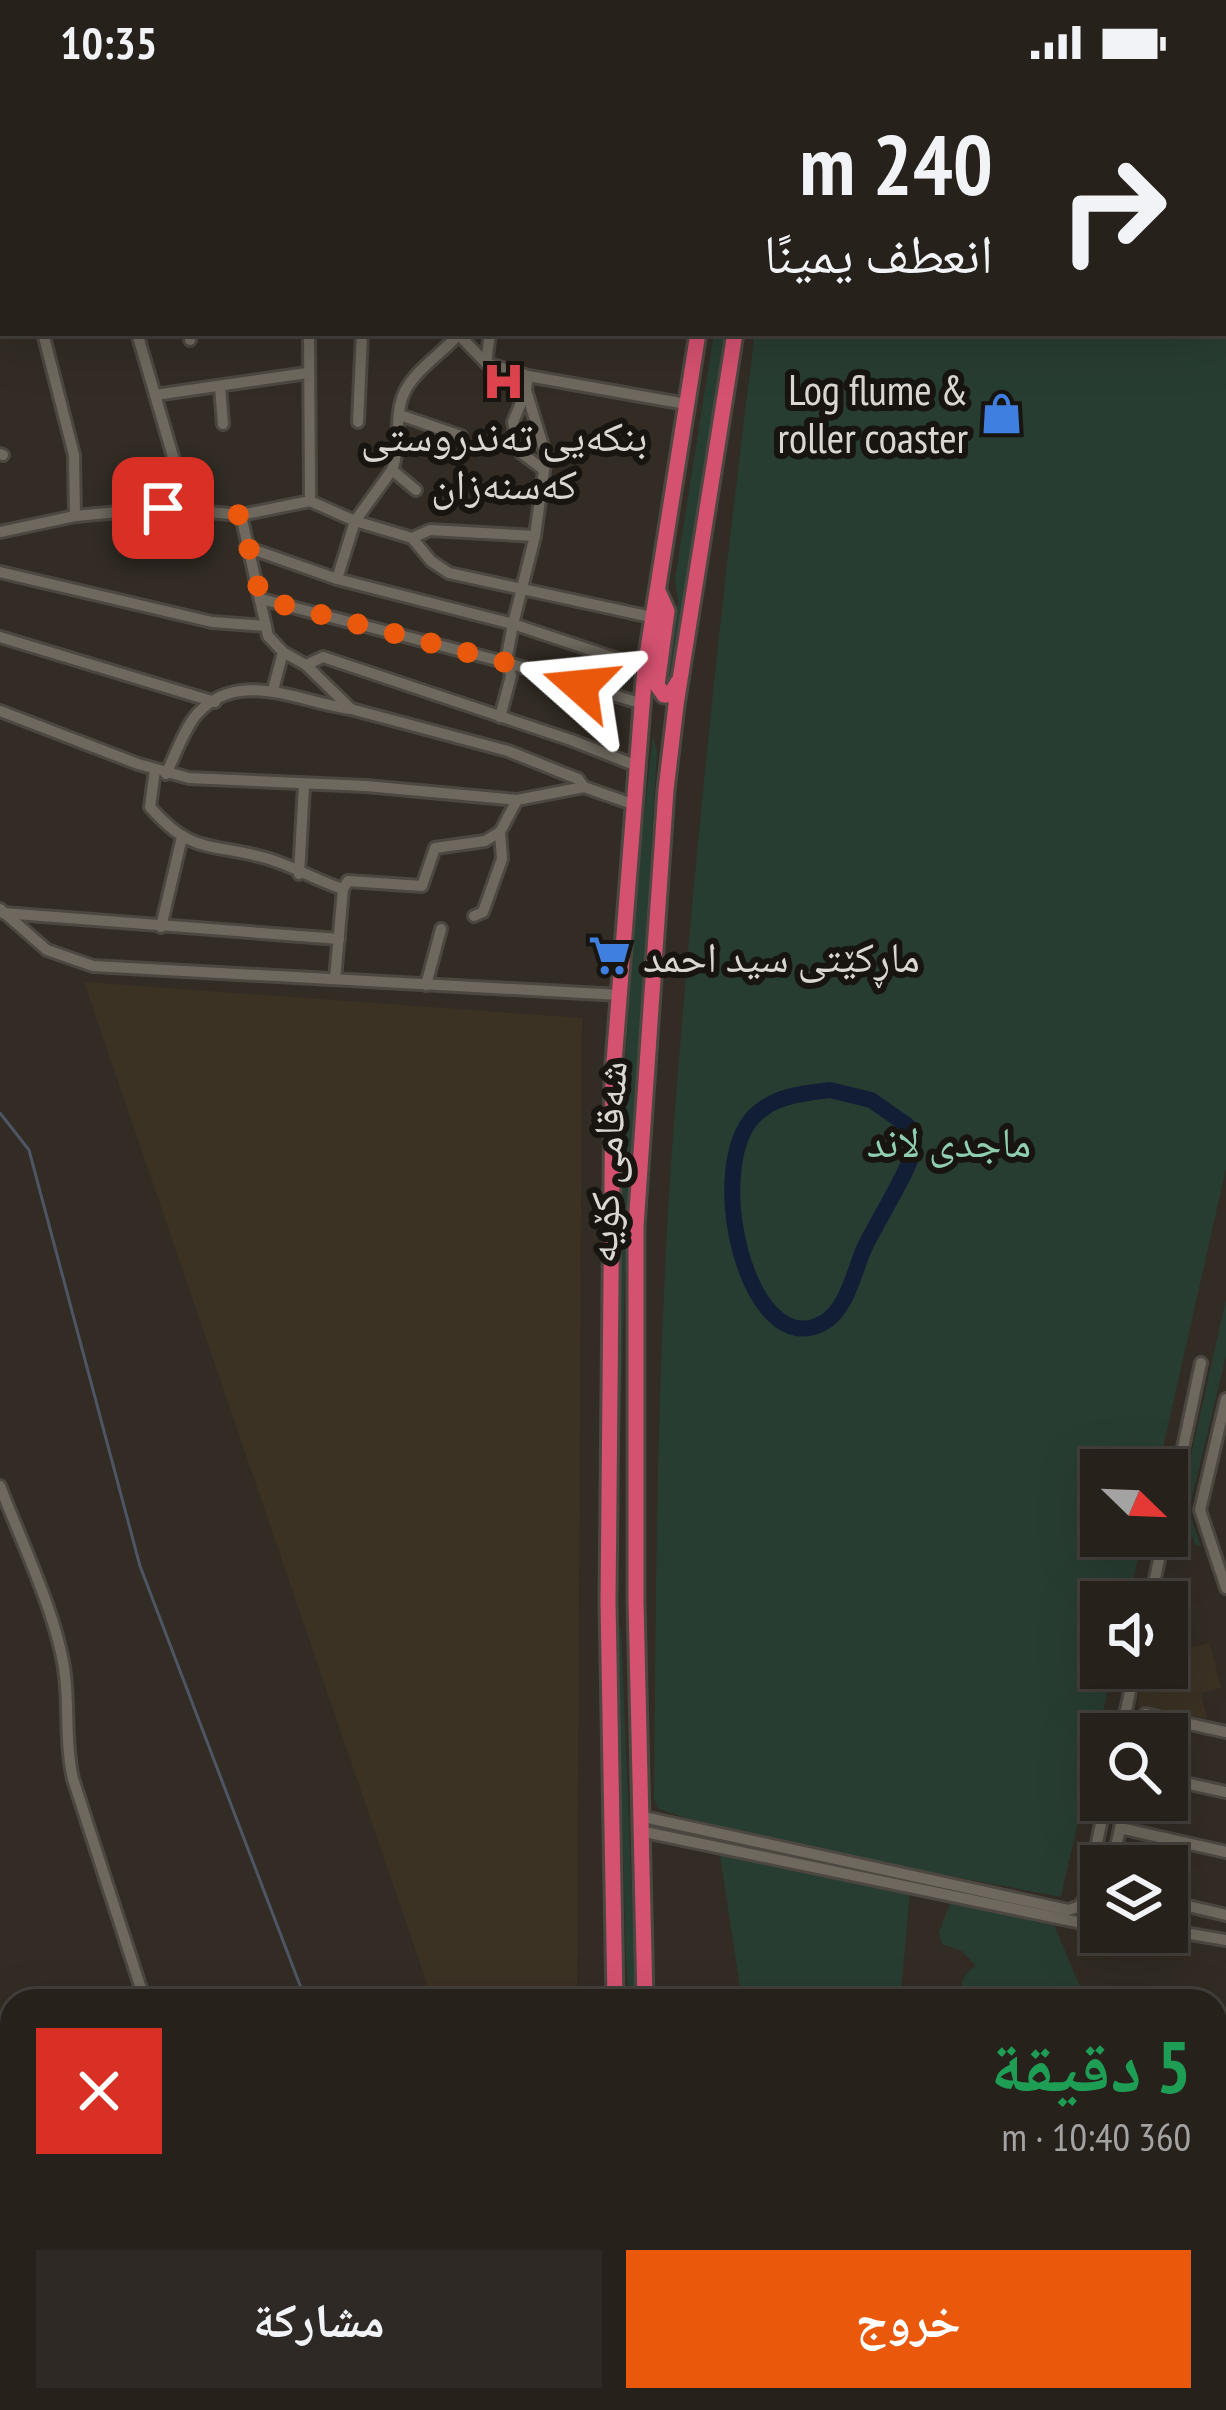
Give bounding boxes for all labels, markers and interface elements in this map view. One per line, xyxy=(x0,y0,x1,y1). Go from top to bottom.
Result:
text: 10:35 xyxy=(60,13,157,71)
text: 240 m xyxy=(800,109,993,218)
icon: right xyxy=(1035,132,1191,288)
text: انعطف يمينًا xyxy=(764,218,993,288)
hospital icon: بنکەیی تەندروستی کەسنەزان xyxy=(481,358,527,404)
place label: Log flume & roller coaster xyxy=(778,362,968,465)
shop icon: Log flume & roller coaster xyxy=(979,390,1025,436)
place label: بنکەیی تەندروستی کەسنەزان xyxy=(361,408,647,511)
pin xyxy=(112,457,214,559)
icon: arrive xyxy=(130,475,196,541)
position arrow xyxy=(517,623,643,749)
place label: ماڕکێتی سید احمد xyxy=(643,929,920,989)
supermarket icon: ماڕکێتی سید احمد xyxy=(586,933,632,979)
street label: شەقامی کۆیە xyxy=(573,1060,639,1264)
park label: ماجدی لاند xyxy=(867,1114,1031,1169)
north arrow xyxy=(1080,1449,1188,1557)
map controls xyxy=(1080,1449,1188,1953)
button: sound xyxy=(1080,1581,1188,1689)
button: search xyxy=(1080,1713,1188,1821)
button: layers xyxy=(1080,1845,1188,1953)
text: 5 دقيقة xyxy=(991,2019,1191,2112)
button: close xyxy=(36,2028,162,2154)
text: 360 m · 10:40 xyxy=(1002,2111,1191,2162)
button: مشاركة xyxy=(36,2250,602,2388)
button: خروج xyxy=(626,2250,1191,2388)

